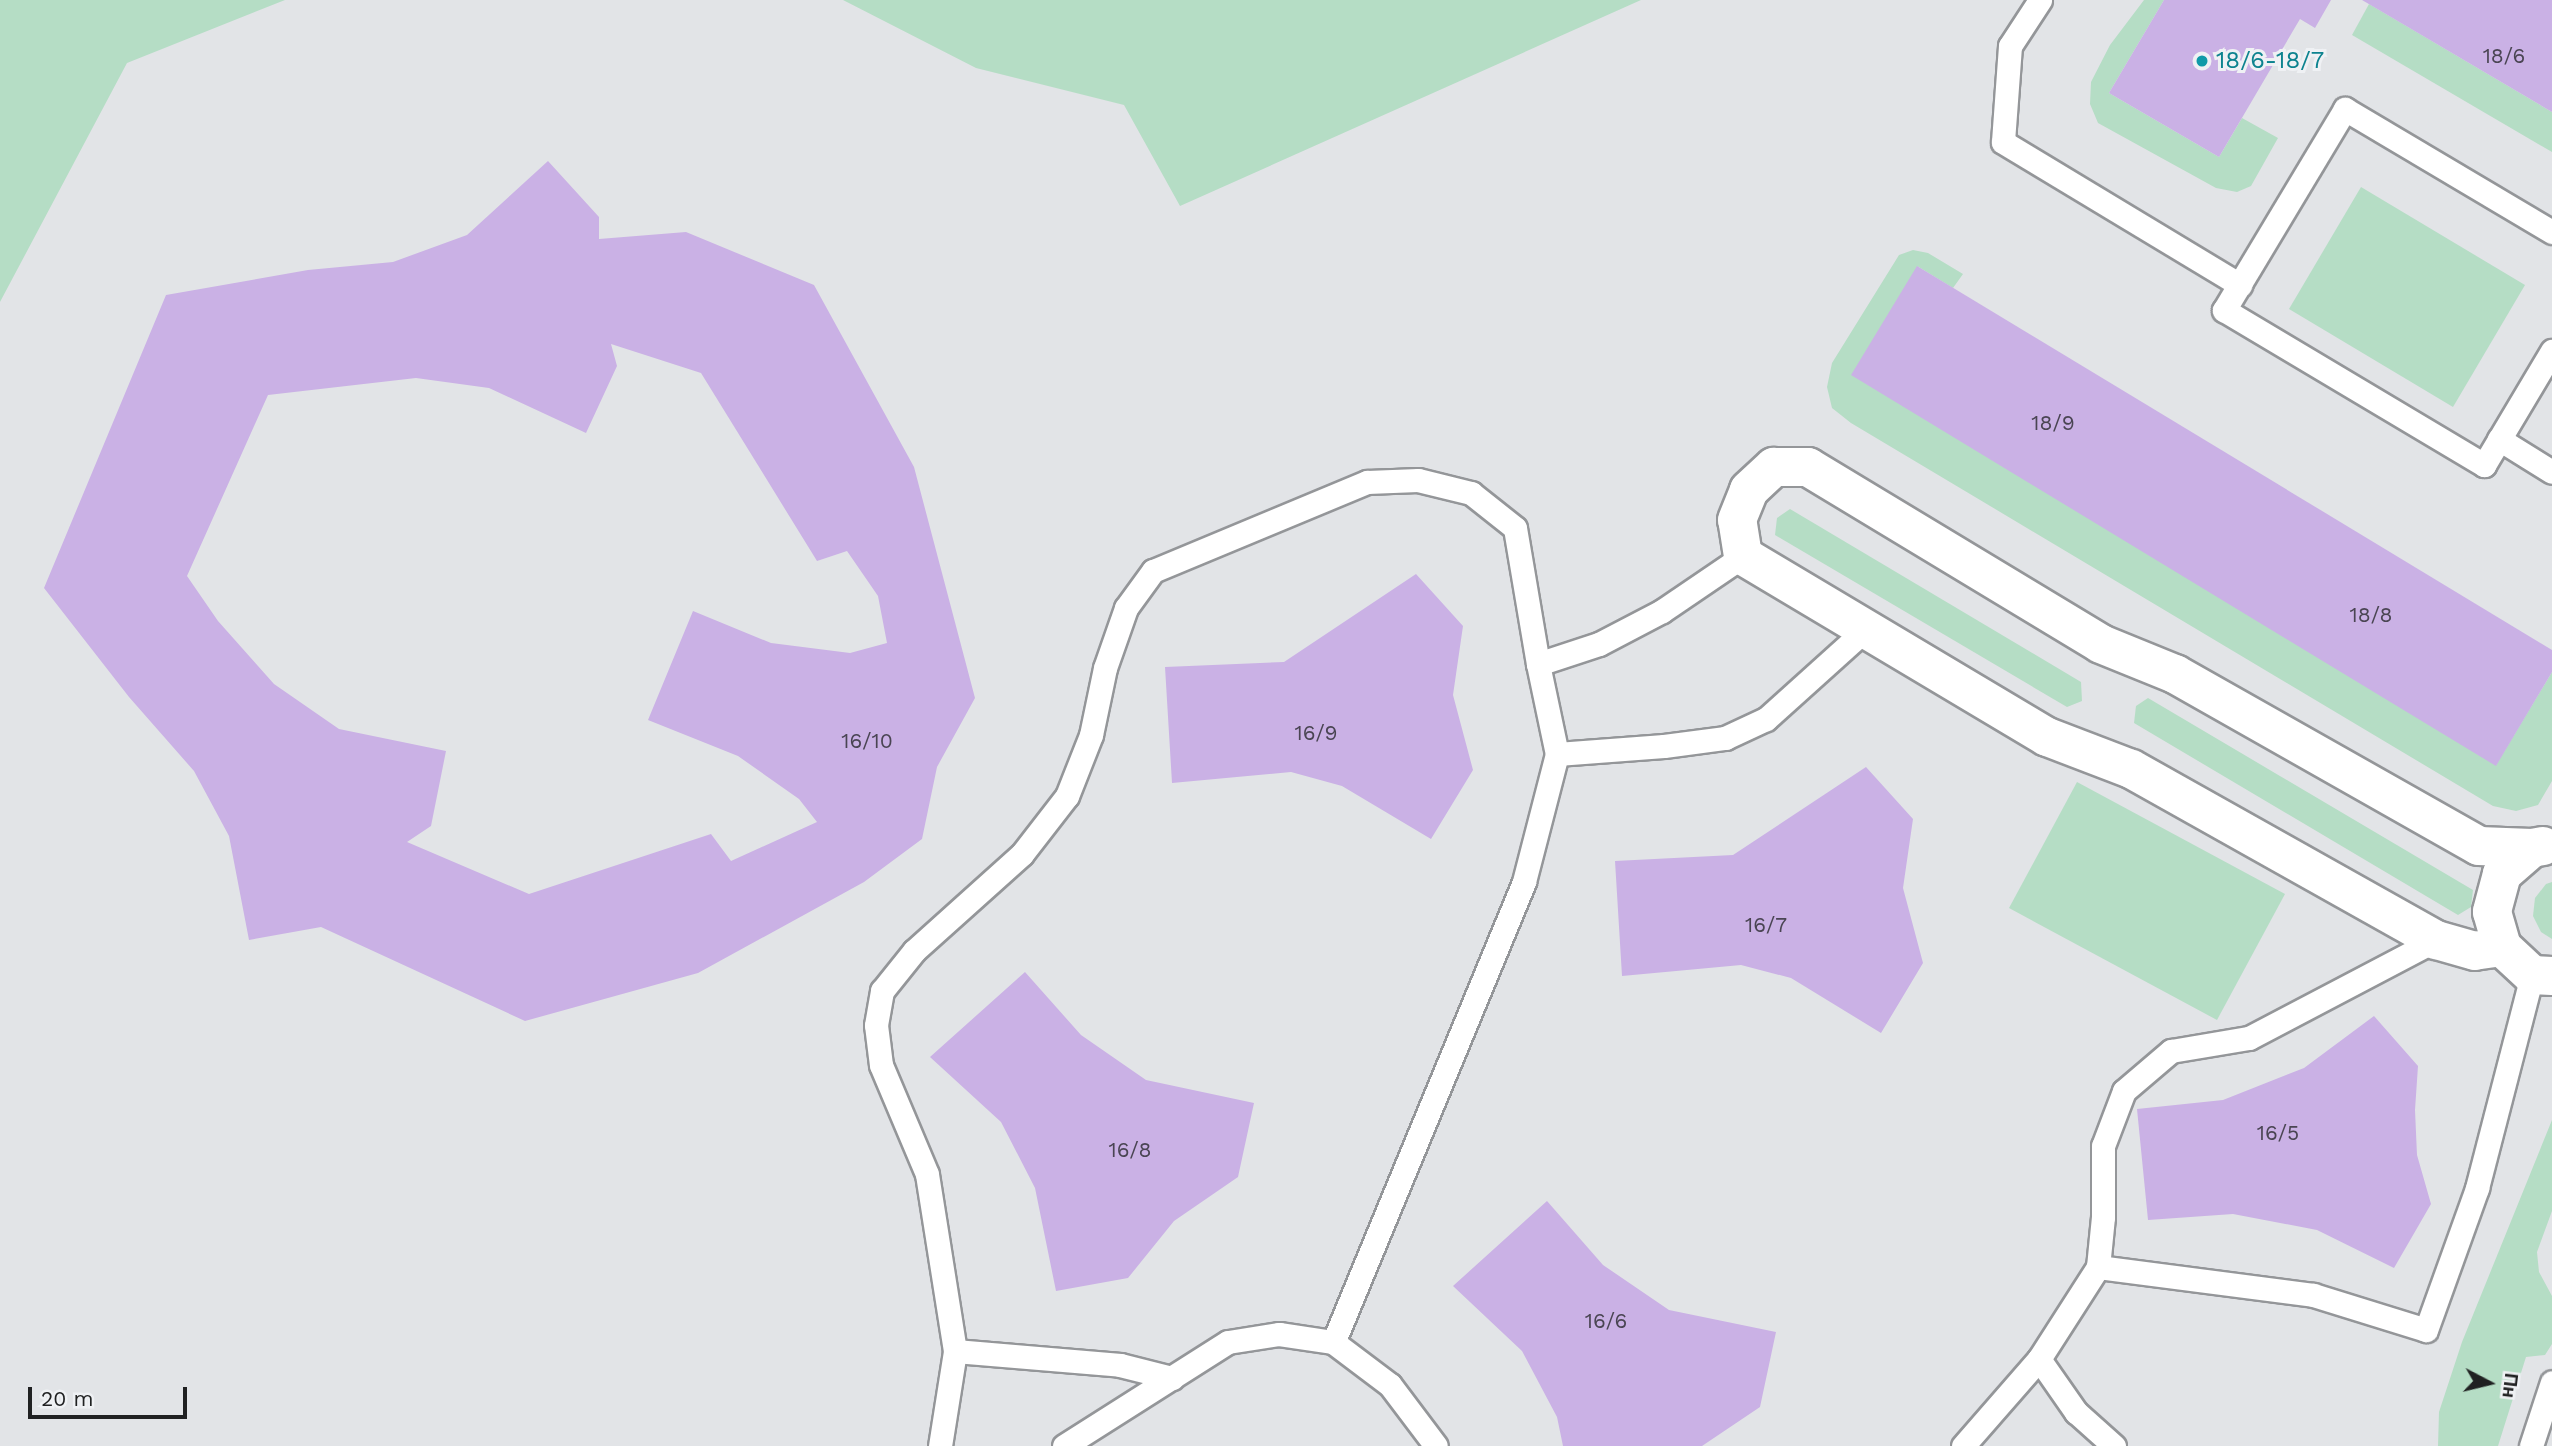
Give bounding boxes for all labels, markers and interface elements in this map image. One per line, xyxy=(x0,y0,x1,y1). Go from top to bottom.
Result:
house number: 18/6 xyxy=(2483,43,2525,69)
place label: 18/6-18/7 xyxy=(2216,47,2324,75)
marker: 18/6-18/7 xyxy=(2194,53,2210,69)
house number: 18/9 xyxy=(2031,410,2075,436)
house number: 18/8 xyxy=(2350,602,2392,628)
house number: 16/9 xyxy=(1294,720,1338,746)
house number: 16/10 xyxy=(841,728,893,754)
house number: 16/7 xyxy=(1745,912,1787,938)
house number: 16/5 xyxy=(2257,1120,2299,1146)
house number: 16/8 xyxy=(1109,1137,1151,1163)
house number: 16/6 xyxy=(1585,1308,1627,1334)
north arrow xyxy=(2454,1348,2524,1418)
scale bar xyxy=(32,1372,191,1416)
text: Пн xyxy=(2497,1372,2523,1399)
text: 20 m xyxy=(41,1386,93,1411)

